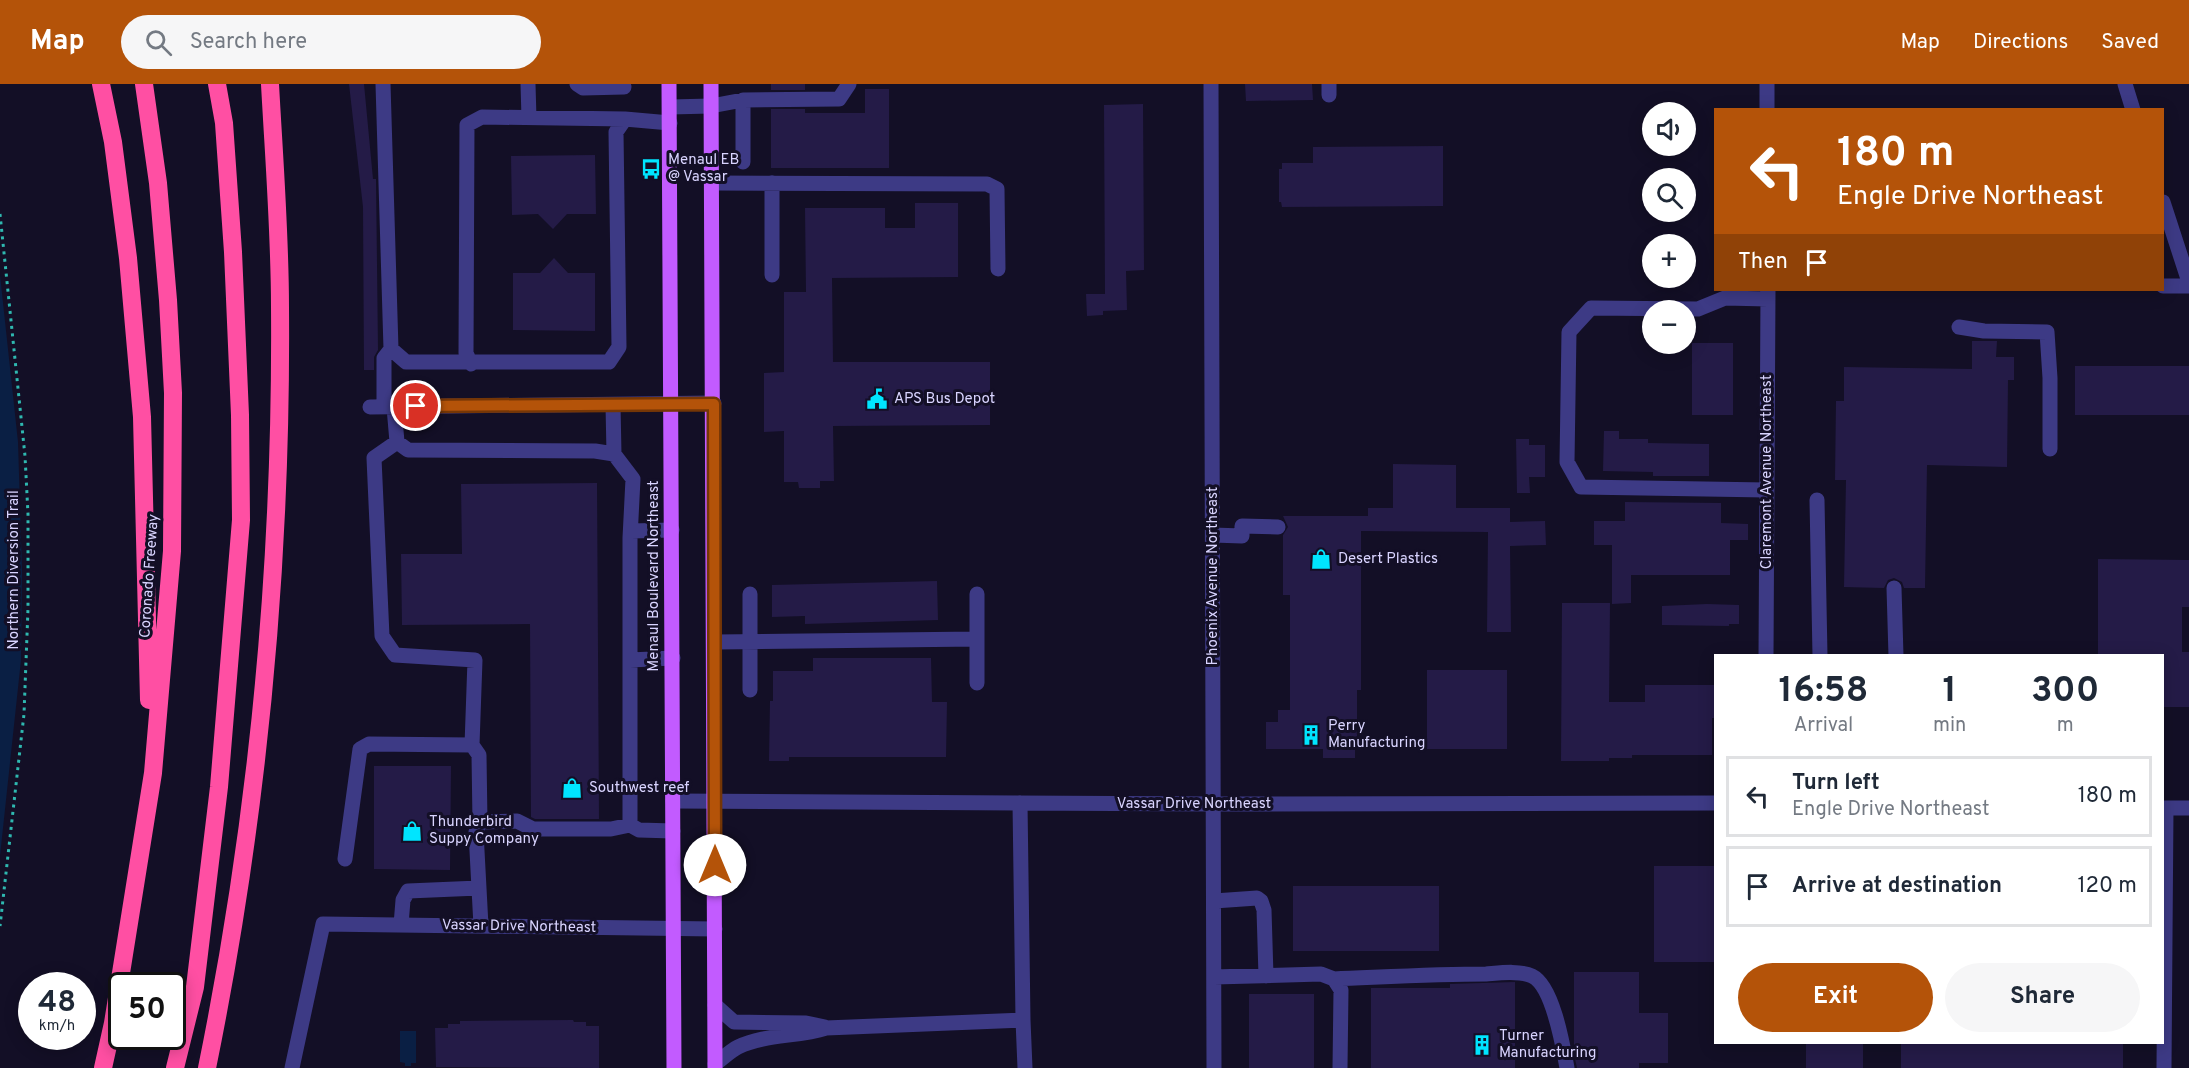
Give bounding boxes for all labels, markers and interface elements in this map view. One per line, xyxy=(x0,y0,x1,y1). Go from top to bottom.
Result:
search box xyxy=(121,15,541,69)
text: Map xyxy=(30,24,85,60)
icon: search xyxy=(142,26,175,59)
text: Search here xyxy=(190,29,307,56)
text: Map xyxy=(1900,29,1940,56)
text: Directions xyxy=(1973,29,2068,56)
text: Saved xyxy=(2101,29,2159,56)
map controls xyxy=(1642,102,1696,354)
button: sound xyxy=(1642,102,1696,156)
text: 180 m xyxy=(1837,128,1954,181)
icon: left xyxy=(1738,132,1816,210)
place label: Menaul EB @ Vassar xyxy=(668,151,739,187)
bus stop icon: Menaul EB @ Vassar xyxy=(639,157,663,181)
button: search xyxy=(1642,168,1696,222)
text: Engle Drive Northeast xyxy=(1837,180,2104,214)
button: + xyxy=(1642,234,1696,288)
icon: arrive xyxy=(1800,246,1833,279)
text: Then xyxy=(1738,249,1788,276)
button: − xyxy=(1642,300,1696,354)
street label: Claremont Avenue Northeast xyxy=(1758,375,1777,569)
pin xyxy=(390,380,441,431)
public building icon: APS Bus Depot xyxy=(865,387,889,411)
icon: arrive xyxy=(399,389,432,422)
place label: APS Bus Depot xyxy=(894,390,995,409)
street label: Menaul Boulevard Northeast xyxy=(645,480,664,672)
street label: Phoenix Avenue Northeast xyxy=(1204,486,1223,666)
street label: Northern Diversion Trail xyxy=(5,490,24,650)
street label: Coronado Freeway xyxy=(136,513,164,639)
shop icon: Desert Plastics xyxy=(1309,547,1333,571)
place label: Desert Plastics xyxy=(1338,550,1438,569)
text: 16:58 xyxy=(1779,669,1868,715)
text: 1 xyxy=(1942,669,1957,715)
text: 300 xyxy=(2031,669,2099,715)
text: Arrival xyxy=(1794,713,1853,739)
text: min xyxy=(1933,713,1966,739)
text: m xyxy=(2057,713,2074,739)
place label: Perry Manufacturing xyxy=(1328,717,1426,753)
building icon: Perry Manufacturing xyxy=(1299,723,1323,747)
text: Turn left xyxy=(1792,770,1880,797)
shop icon: Southwest reef xyxy=(560,776,584,800)
place label: Southwest reef xyxy=(589,779,689,798)
icon: left xyxy=(1741,780,1774,813)
text: 180 m xyxy=(2078,783,2137,810)
street label: Vassar Drive Northeast xyxy=(1117,795,1271,814)
text: Engle Drive Northeast xyxy=(1792,797,1989,823)
place label: Thunderbird Suppy Company xyxy=(429,813,539,849)
shop icon: Thunderbird Suppy Company xyxy=(400,819,424,843)
position arrow xyxy=(683,833,747,897)
icon: arrive xyxy=(1741,870,1774,903)
text: Arrive at destination xyxy=(1792,873,2002,900)
text: 120 m xyxy=(2077,873,2137,900)
street label: Vassar Drive Northeast xyxy=(442,916,596,938)
button: Exit xyxy=(1738,963,1933,1032)
button: Share xyxy=(1945,963,2140,1032)
speed limit sign: 50 xyxy=(108,972,186,1050)
text: 48 xyxy=(38,985,76,1022)
text: km/h xyxy=(39,1017,75,1036)
place label: Turner Manufacturing xyxy=(1499,1027,1597,1063)
building icon: Turner Manufacturing xyxy=(1470,1033,1494,1057)

